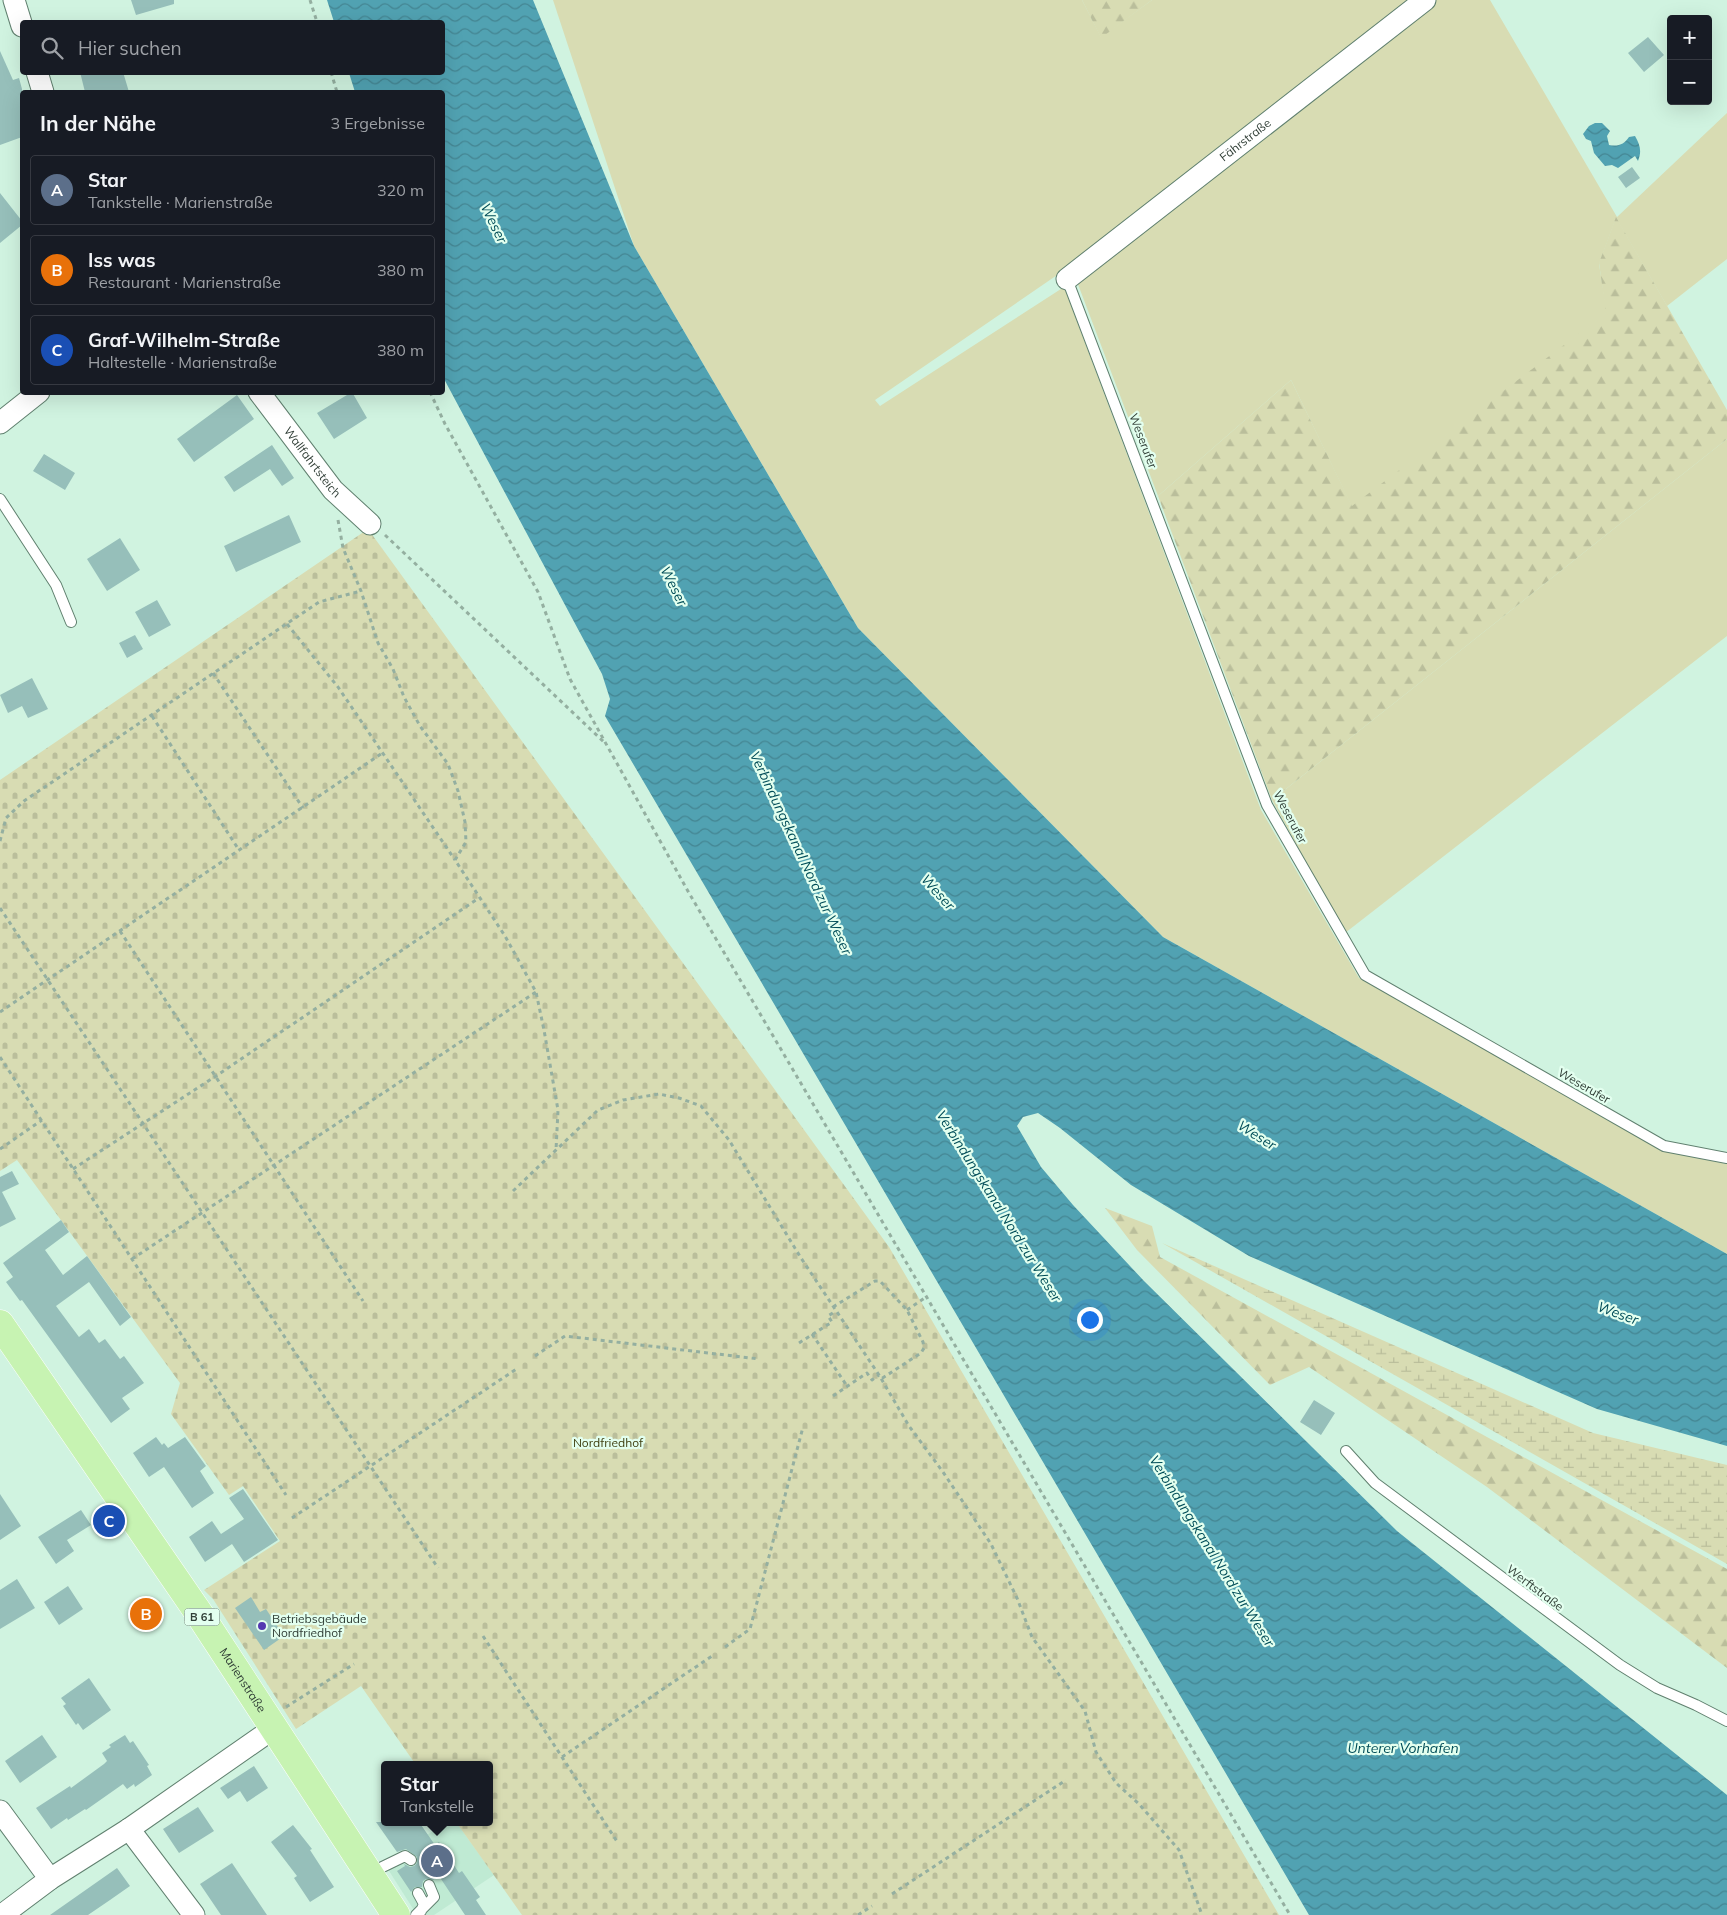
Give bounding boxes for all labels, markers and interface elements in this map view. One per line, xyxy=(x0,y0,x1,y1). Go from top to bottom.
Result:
map controls xyxy=(1667,15,1712,105)
button: + xyxy=(1667,15,1712,60)
search box xyxy=(20,20,445,75)
icon: search xyxy=(38,34,66,62)
text: Hier suchen xyxy=(78,36,182,60)
button: − xyxy=(1667,60,1712,105)
text: In der Nähe xyxy=(40,110,156,136)
text: 3 Ergebnisse xyxy=(330,113,425,133)
street label: Fährstraße xyxy=(1216,115,1274,164)
text: Star xyxy=(88,168,127,192)
text: A xyxy=(51,180,63,200)
text: 320 m xyxy=(377,180,424,200)
text: Tankstelle · Marienstraße xyxy=(88,192,273,212)
water label: Weser xyxy=(477,200,512,247)
text: Iss was xyxy=(88,248,156,272)
text: B xyxy=(51,260,63,280)
text: 380 m xyxy=(377,260,424,280)
text: Restaurant · Marienstraße xyxy=(88,272,281,292)
text: Graf-Wilhelm-Straße xyxy=(88,328,280,352)
text: C xyxy=(52,340,62,360)
text: 380 m xyxy=(377,340,424,360)
text: Haltestelle · Marienstraße xyxy=(88,352,277,372)
street label: Weserufer xyxy=(1126,411,1161,471)
street label: Wallfahrtsteich xyxy=(281,423,344,500)
water label: Weser xyxy=(656,563,692,610)
water label: Verbindungskanal Nord zur Weser xyxy=(746,748,857,958)
street label: Weserufer xyxy=(1270,788,1311,846)
water label: Weser xyxy=(917,870,959,914)
street label: Weserufer xyxy=(1556,1065,1614,1107)
water label: Verbindungskanal Nord zur Weser xyxy=(932,1107,1066,1306)
water label: Weser xyxy=(1234,1116,1280,1154)
water label: Weser xyxy=(1595,1297,1642,1329)
your location xyxy=(1077,1307,1103,1333)
park label: Nordfriedhof xyxy=(573,1435,644,1450)
water label: Verbindungskanal Nord zur Weser xyxy=(1145,1452,1279,1651)
pin: C xyxy=(93,1502,125,1540)
street label: Werftstraße xyxy=(1504,1561,1567,1614)
pin: B xyxy=(130,1595,162,1633)
road number: B 61 xyxy=(184,1608,220,1625)
place label: Betriebsgebäude Nordfriedhof xyxy=(272,1611,367,1640)
marker: Betriebsgebäude Nordfriedhof xyxy=(256,1620,268,1632)
street label: Marienstraße xyxy=(216,1645,270,1715)
water label: Unterer Vorhafen xyxy=(1347,1739,1459,1757)
popup xyxy=(381,1761,493,1826)
text: Star xyxy=(400,1772,439,1796)
text: Tankstelle xyxy=(400,1796,474,1816)
pin: A xyxy=(421,1842,453,1880)

